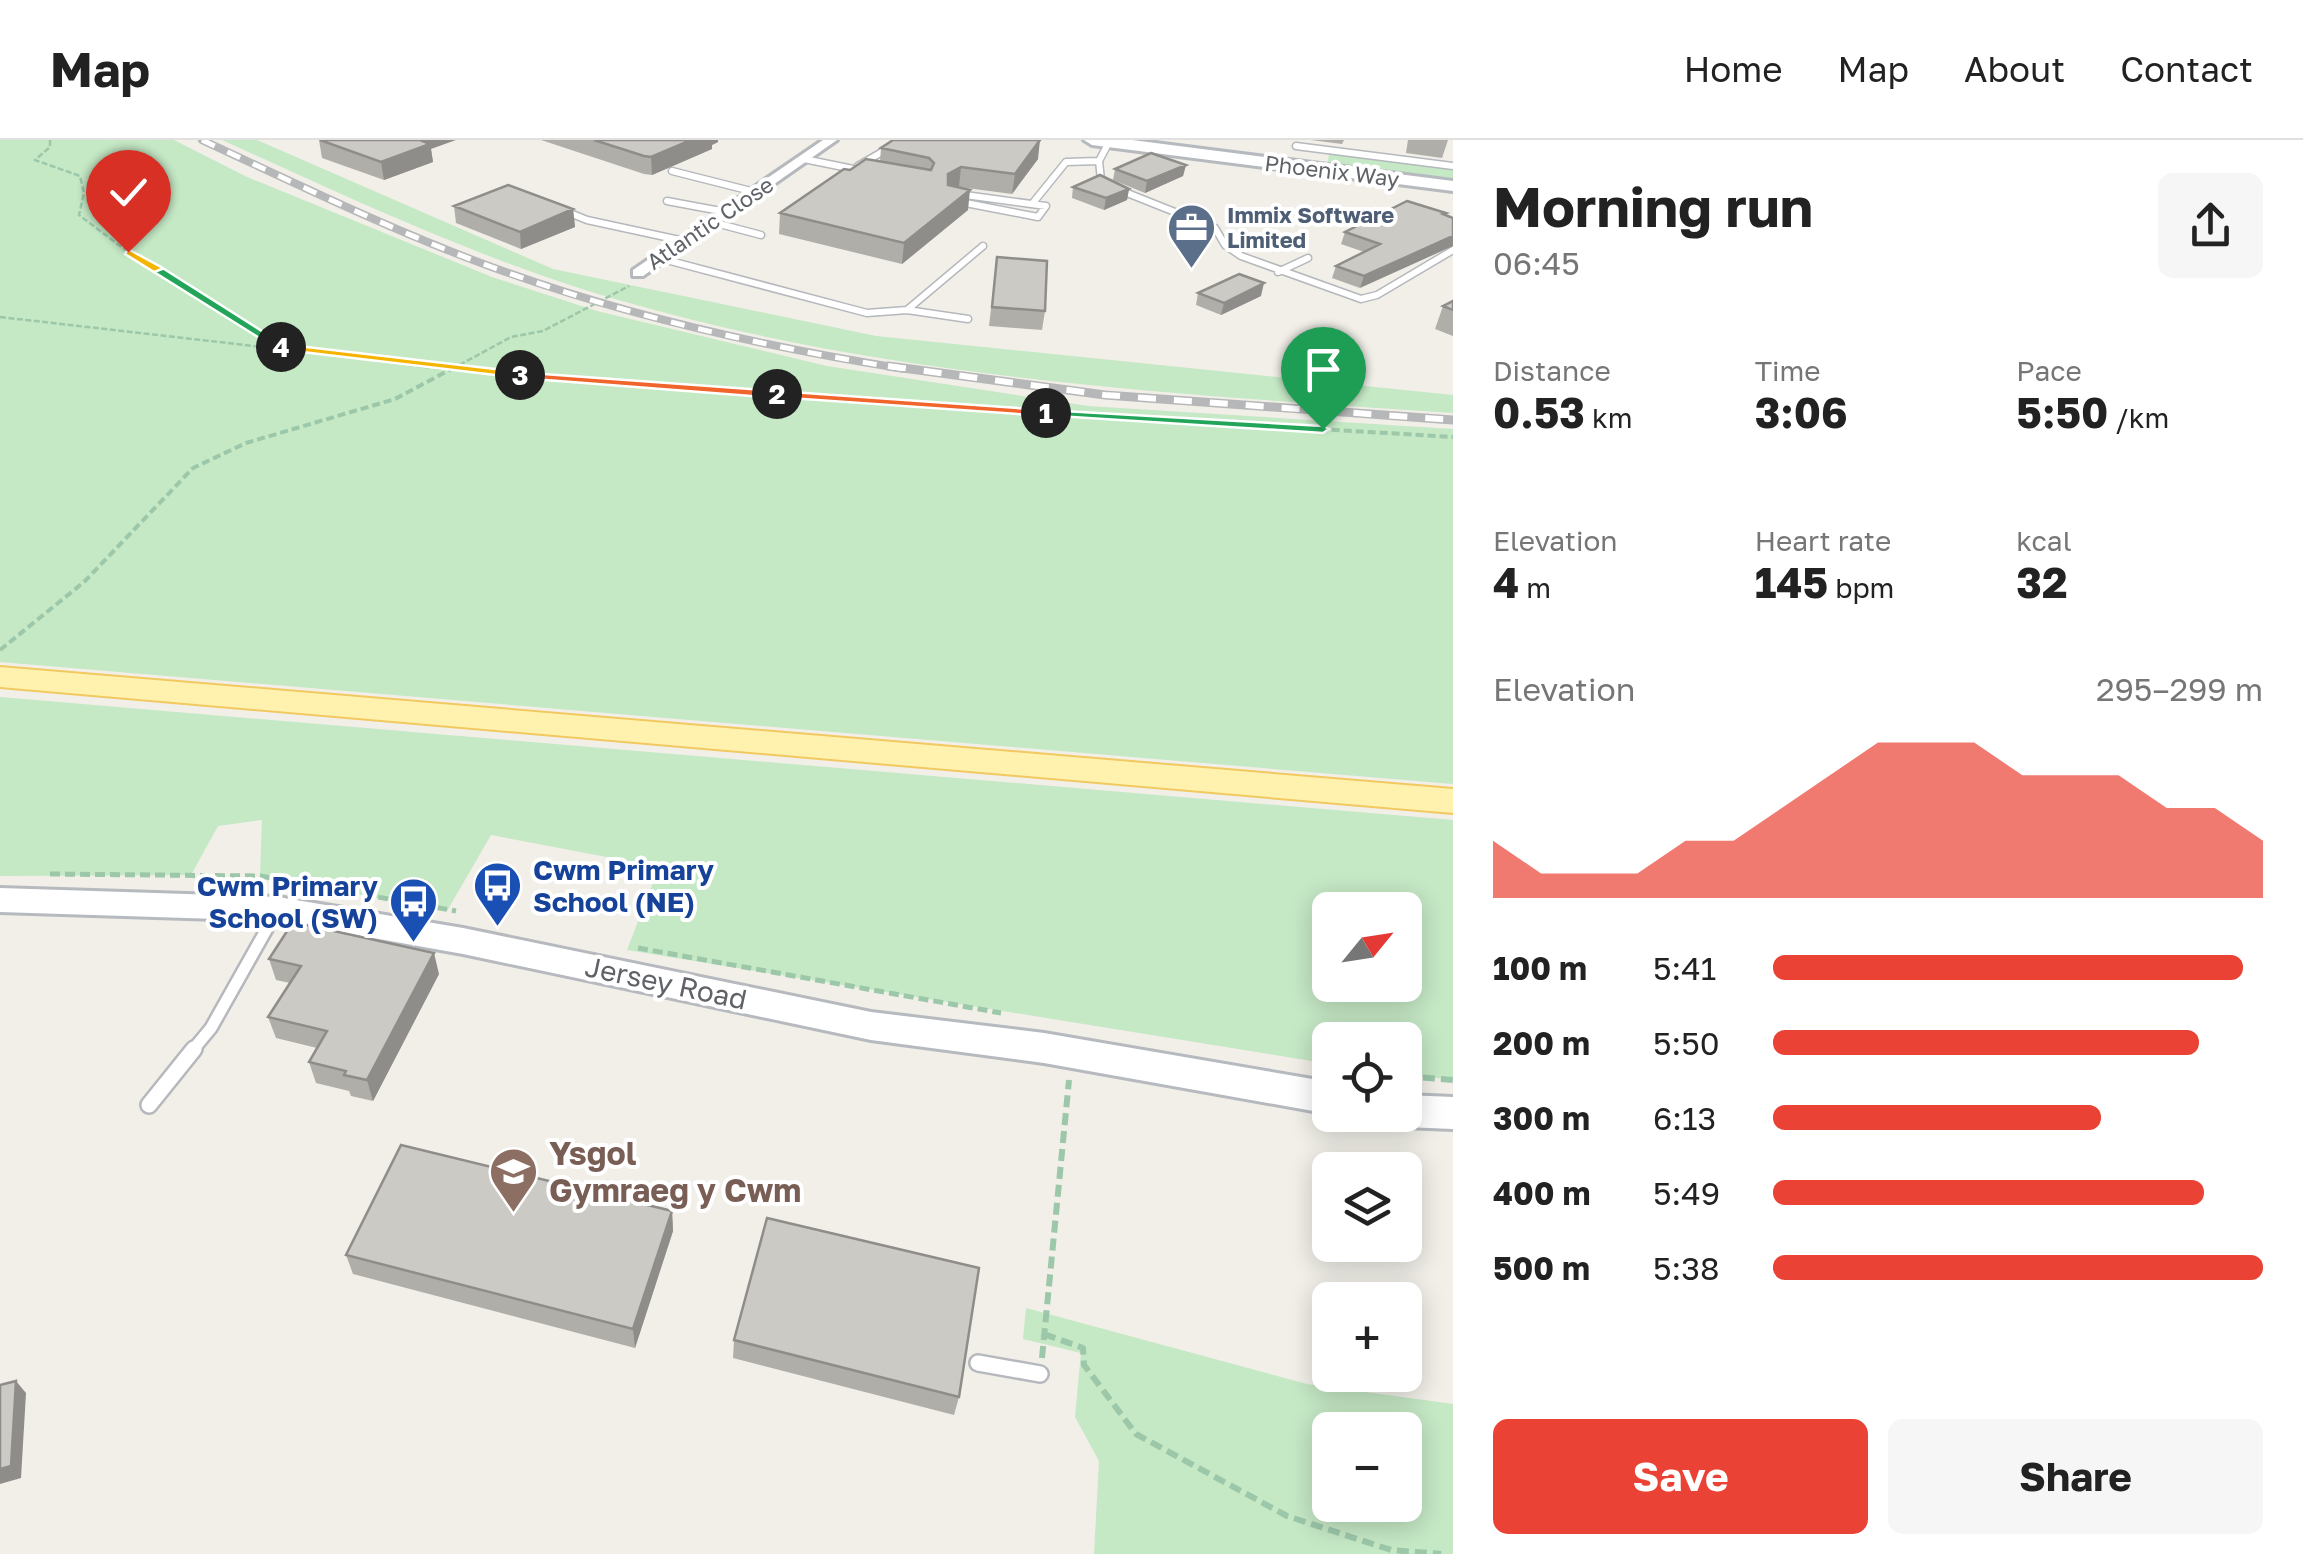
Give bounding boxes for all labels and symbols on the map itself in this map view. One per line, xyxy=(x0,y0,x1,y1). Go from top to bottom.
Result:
street label: Phoenix Way xyxy=(1263,149,1401,192)
pin xyxy=(86,150,171,253)
street label: Atlantic Close xyxy=(641,170,778,275)
place label: Immix Software Limited xyxy=(1227,201,1394,253)
office icon: Immix Software Limited xyxy=(1166,202,1218,270)
pin: 4 xyxy=(256,322,306,372)
pin xyxy=(1281,327,1366,430)
pin: 3 xyxy=(495,350,545,400)
pin: 2 xyxy=(752,369,802,419)
pin: 1 xyxy=(1021,388,1071,438)
place label: Cwm Primary School (NE) xyxy=(533,853,714,918)
bus stop icon: Cwm Primary School (NE) xyxy=(472,860,524,928)
place label: Cwm Primary School (SW) xyxy=(197,869,378,934)
bus stop icon: Cwm Primary School (SW) xyxy=(387,876,439,944)
north arrow xyxy=(1312,892,1422,1002)
street label: Jersey Road xyxy=(582,949,750,1016)
place label: Ysgol Gymraeg y Cwm xyxy=(549,1134,801,1209)
school or university icon: Ysgol Gymraeg y Cwm xyxy=(488,1146,540,1214)

